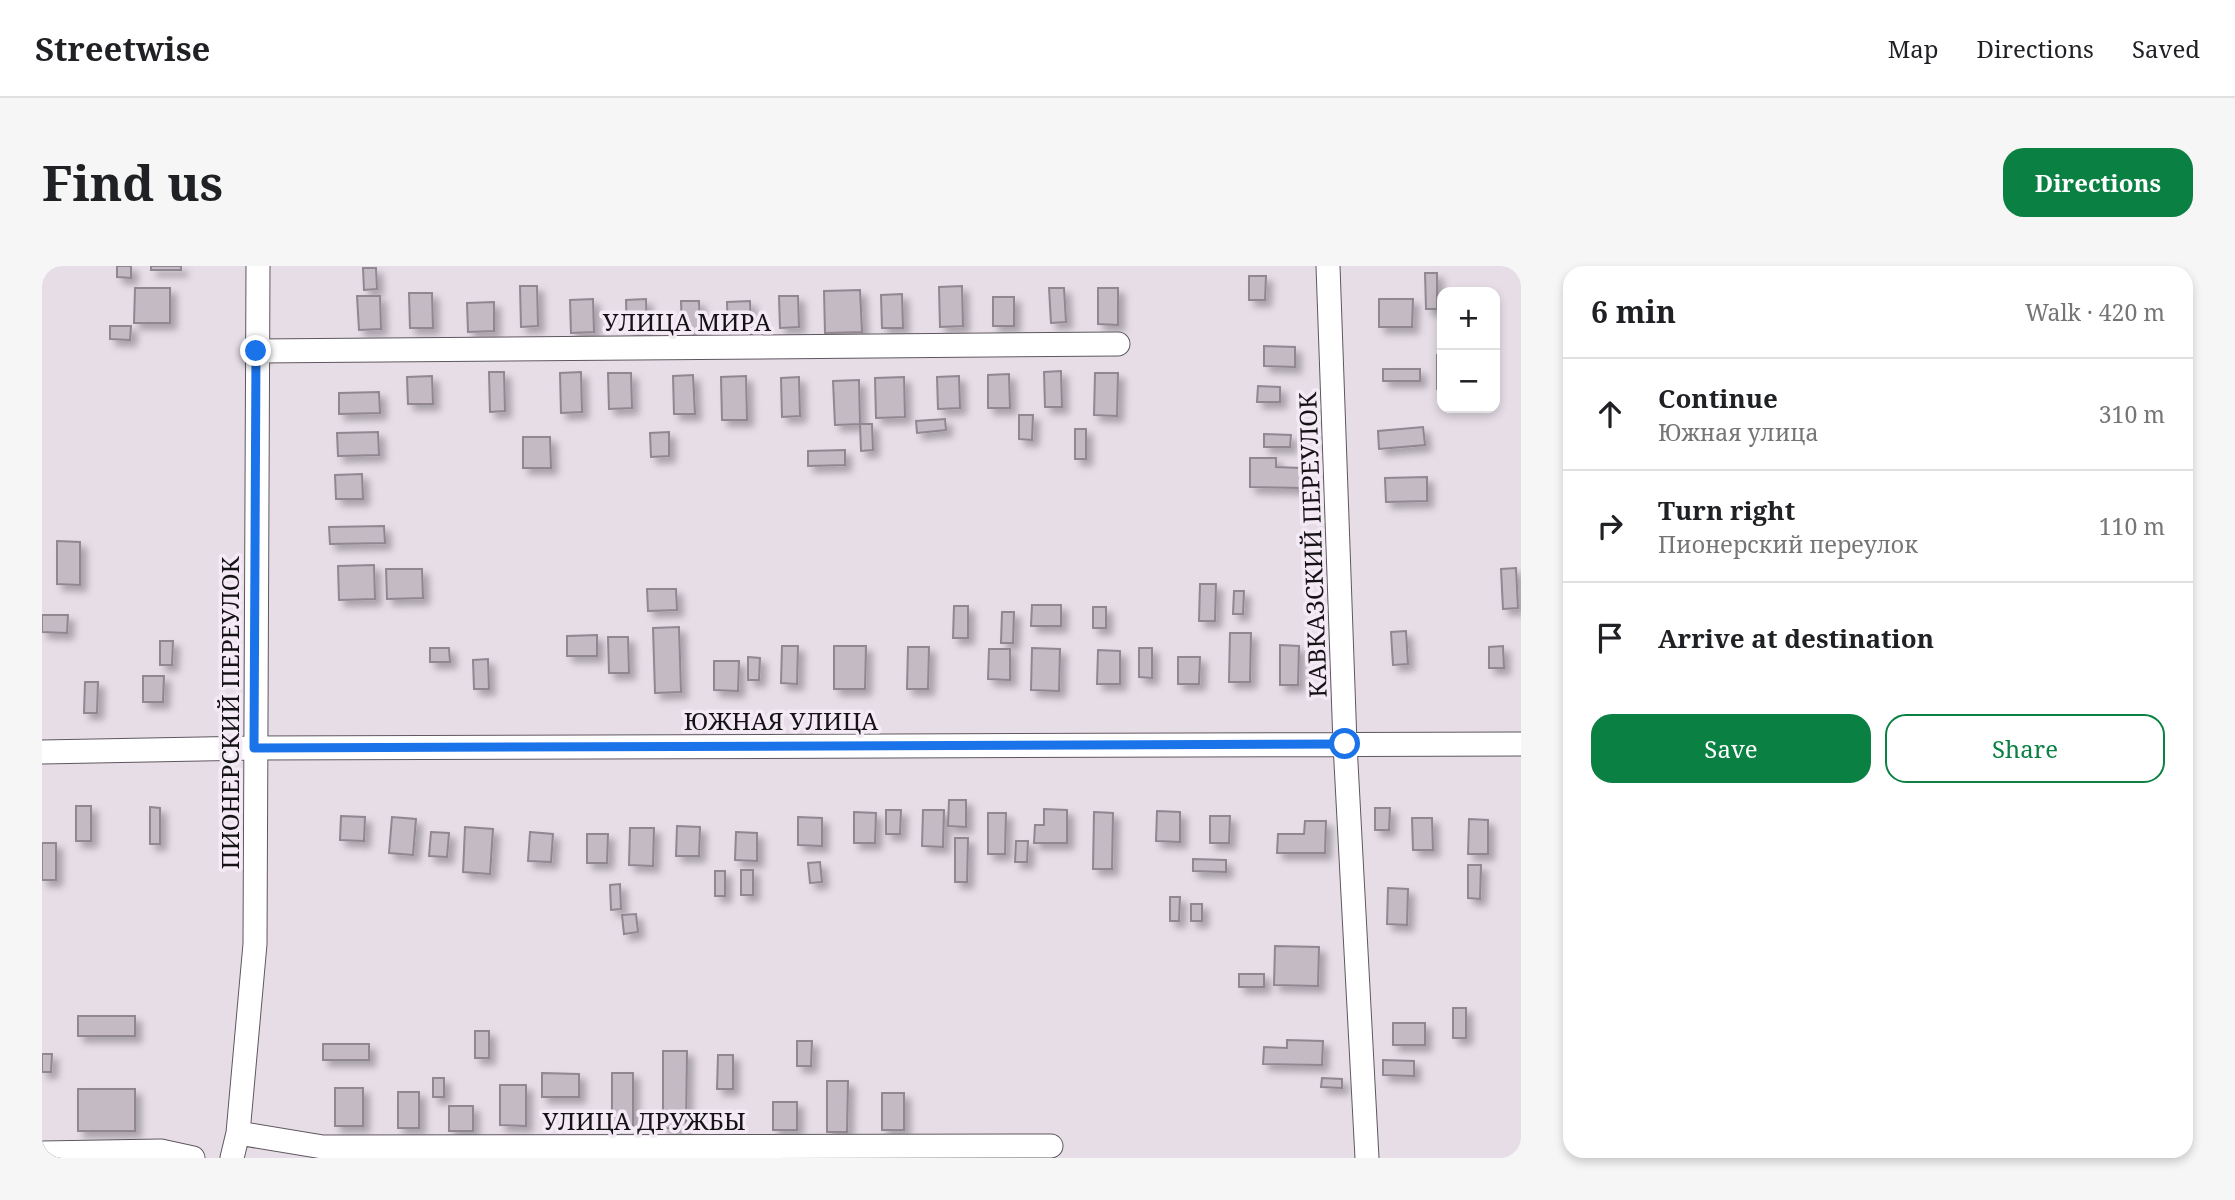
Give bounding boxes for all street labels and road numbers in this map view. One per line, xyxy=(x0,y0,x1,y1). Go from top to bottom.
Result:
street label: УЛИЦА МИРА xyxy=(603,305,771,338)
street label: КАВКАЗСКИЙ ПЕРЕУЛОК xyxy=(1290,391,1334,698)
street label: ПИОНЕРСКИЙ ПЕРЕУЛОК xyxy=(213,555,246,869)
street label: ЮЖНАЯ УЛИЦА xyxy=(684,704,878,737)
street label: УЛИЦА ДРУЖБЫ xyxy=(542,1104,746,1137)

